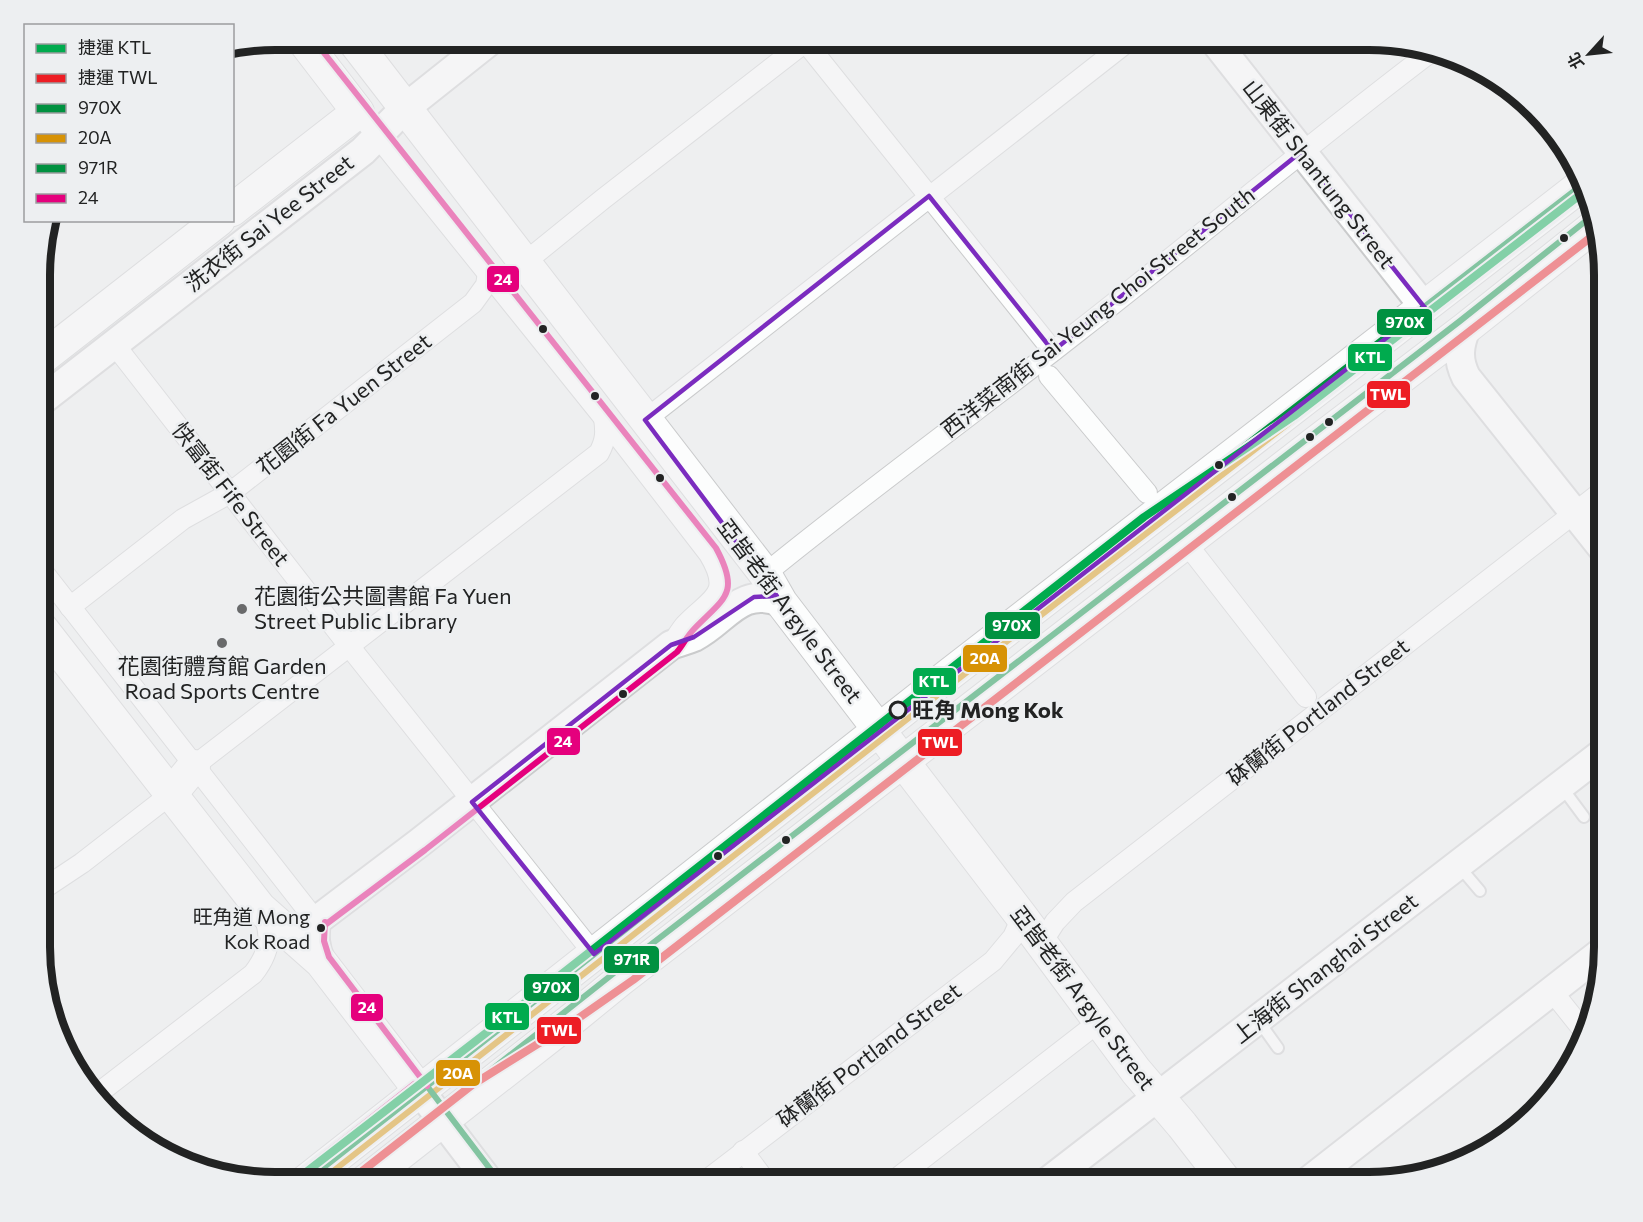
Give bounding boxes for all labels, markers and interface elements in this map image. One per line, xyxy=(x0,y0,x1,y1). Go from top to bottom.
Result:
legend xyxy=(24,24,234,222)
north arrow xyxy=(1559,24,1619,84)
text: 捷運 KTL xyxy=(78,36,151,58)
text: 北 xyxy=(1563,50,1587,72)
text: 捷運 TWL xyxy=(78,66,158,88)
street label: 山東街 Shantung Street xyxy=(1237,74,1401,273)
text: 970X xyxy=(78,96,122,118)
text: 20A xyxy=(78,126,112,148)
street label: 洗衣街 Sai Yee Street xyxy=(179,148,358,297)
text: 971R xyxy=(78,156,118,178)
street label: 西洋菜南街 Sai Yeung Choi Street South xyxy=(936,181,1260,442)
text: 24 xyxy=(78,186,99,208)
unlabelled marker xyxy=(1558,232,1570,244)
line badge: 24 xyxy=(486,265,520,293)
text: 24 xyxy=(494,269,513,288)
line badge: 970X xyxy=(1376,308,1433,336)
text: 970X xyxy=(1385,312,1425,331)
unlabelled marker xyxy=(537,323,549,335)
street label: 花園街 Fa Yuen Street xyxy=(251,327,436,480)
line badge: KTL xyxy=(1347,343,1393,372)
text: KTL xyxy=(1355,347,1385,366)
line badge: TWL xyxy=(1366,380,1411,409)
text: TWL xyxy=(1370,384,1406,403)
unlabelled marker xyxy=(589,390,601,402)
unlabelled marker xyxy=(1323,416,1335,428)
street label: 快富街 Fife Street xyxy=(167,417,296,571)
unlabelled marker xyxy=(1304,431,1316,443)
unlabelled marker xyxy=(1213,459,1225,471)
unlabelled marker xyxy=(654,472,666,484)
unlabelled marker xyxy=(1226,491,1238,503)
street label: 亞皆老街 Argyle Street xyxy=(712,513,868,708)
place label: 花園街公共圖書館 Fa Yuen Street Public Library xyxy=(254,582,512,634)
marker: 花園街公共圖書館 Fa Yuen Street Public Library xyxy=(235,602,249,616)
line badge: 970X xyxy=(984,611,1041,640)
text: 970X xyxy=(992,615,1032,634)
street label: 砵蘭街 Portland Street xyxy=(1221,632,1414,791)
marker: 花園街體育館 Garden Road Sports Centre xyxy=(215,636,229,650)
line badge: 20A xyxy=(962,644,1008,673)
text: 20A xyxy=(970,648,1001,667)
place label: 花園街體育館 Garden Road Sports Centre xyxy=(117,652,327,704)
line badge: KTL xyxy=(912,667,957,696)
text: KTL xyxy=(919,671,949,690)
unlabelled marker xyxy=(617,688,629,700)
place label: 旺角 Mong Kok xyxy=(912,696,1064,723)
marker: 旺角 Mong Kok xyxy=(889,701,907,719)
line badge: 24 xyxy=(546,727,581,756)
line badge: TWL xyxy=(917,728,963,757)
text: 24 xyxy=(554,731,573,750)
text: TWL xyxy=(922,732,958,751)
unlabelled marker xyxy=(780,834,792,846)
unlabelled marker xyxy=(712,850,724,862)
street label: 上海街 Shanghai Street xyxy=(1227,887,1423,1048)
street label: 亞皆老街 Argyle Street xyxy=(1005,900,1161,1095)
place label: 旺角道 Mong Kok Road xyxy=(193,904,310,953)
marker: 旺角道 Mong Kok Road xyxy=(315,922,327,934)
line badge: 971R xyxy=(603,945,660,974)
text: 971R xyxy=(614,949,650,968)
line badge: 970X xyxy=(523,973,580,1002)
text: 970X xyxy=(532,977,572,996)
street label: 砵蘭街 Portland Street xyxy=(771,977,966,1133)
line badge: 24 xyxy=(350,993,384,1022)
text: 24 xyxy=(358,997,377,1016)
line badge: KTL xyxy=(484,1002,530,1031)
text: KTL xyxy=(492,1007,522,1026)
line badge: TWL xyxy=(536,1016,582,1045)
text: TWL xyxy=(541,1020,577,1039)
line badge: 20A xyxy=(435,1059,481,1087)
text: 20A xyxy=(443,1063,474,1082)

